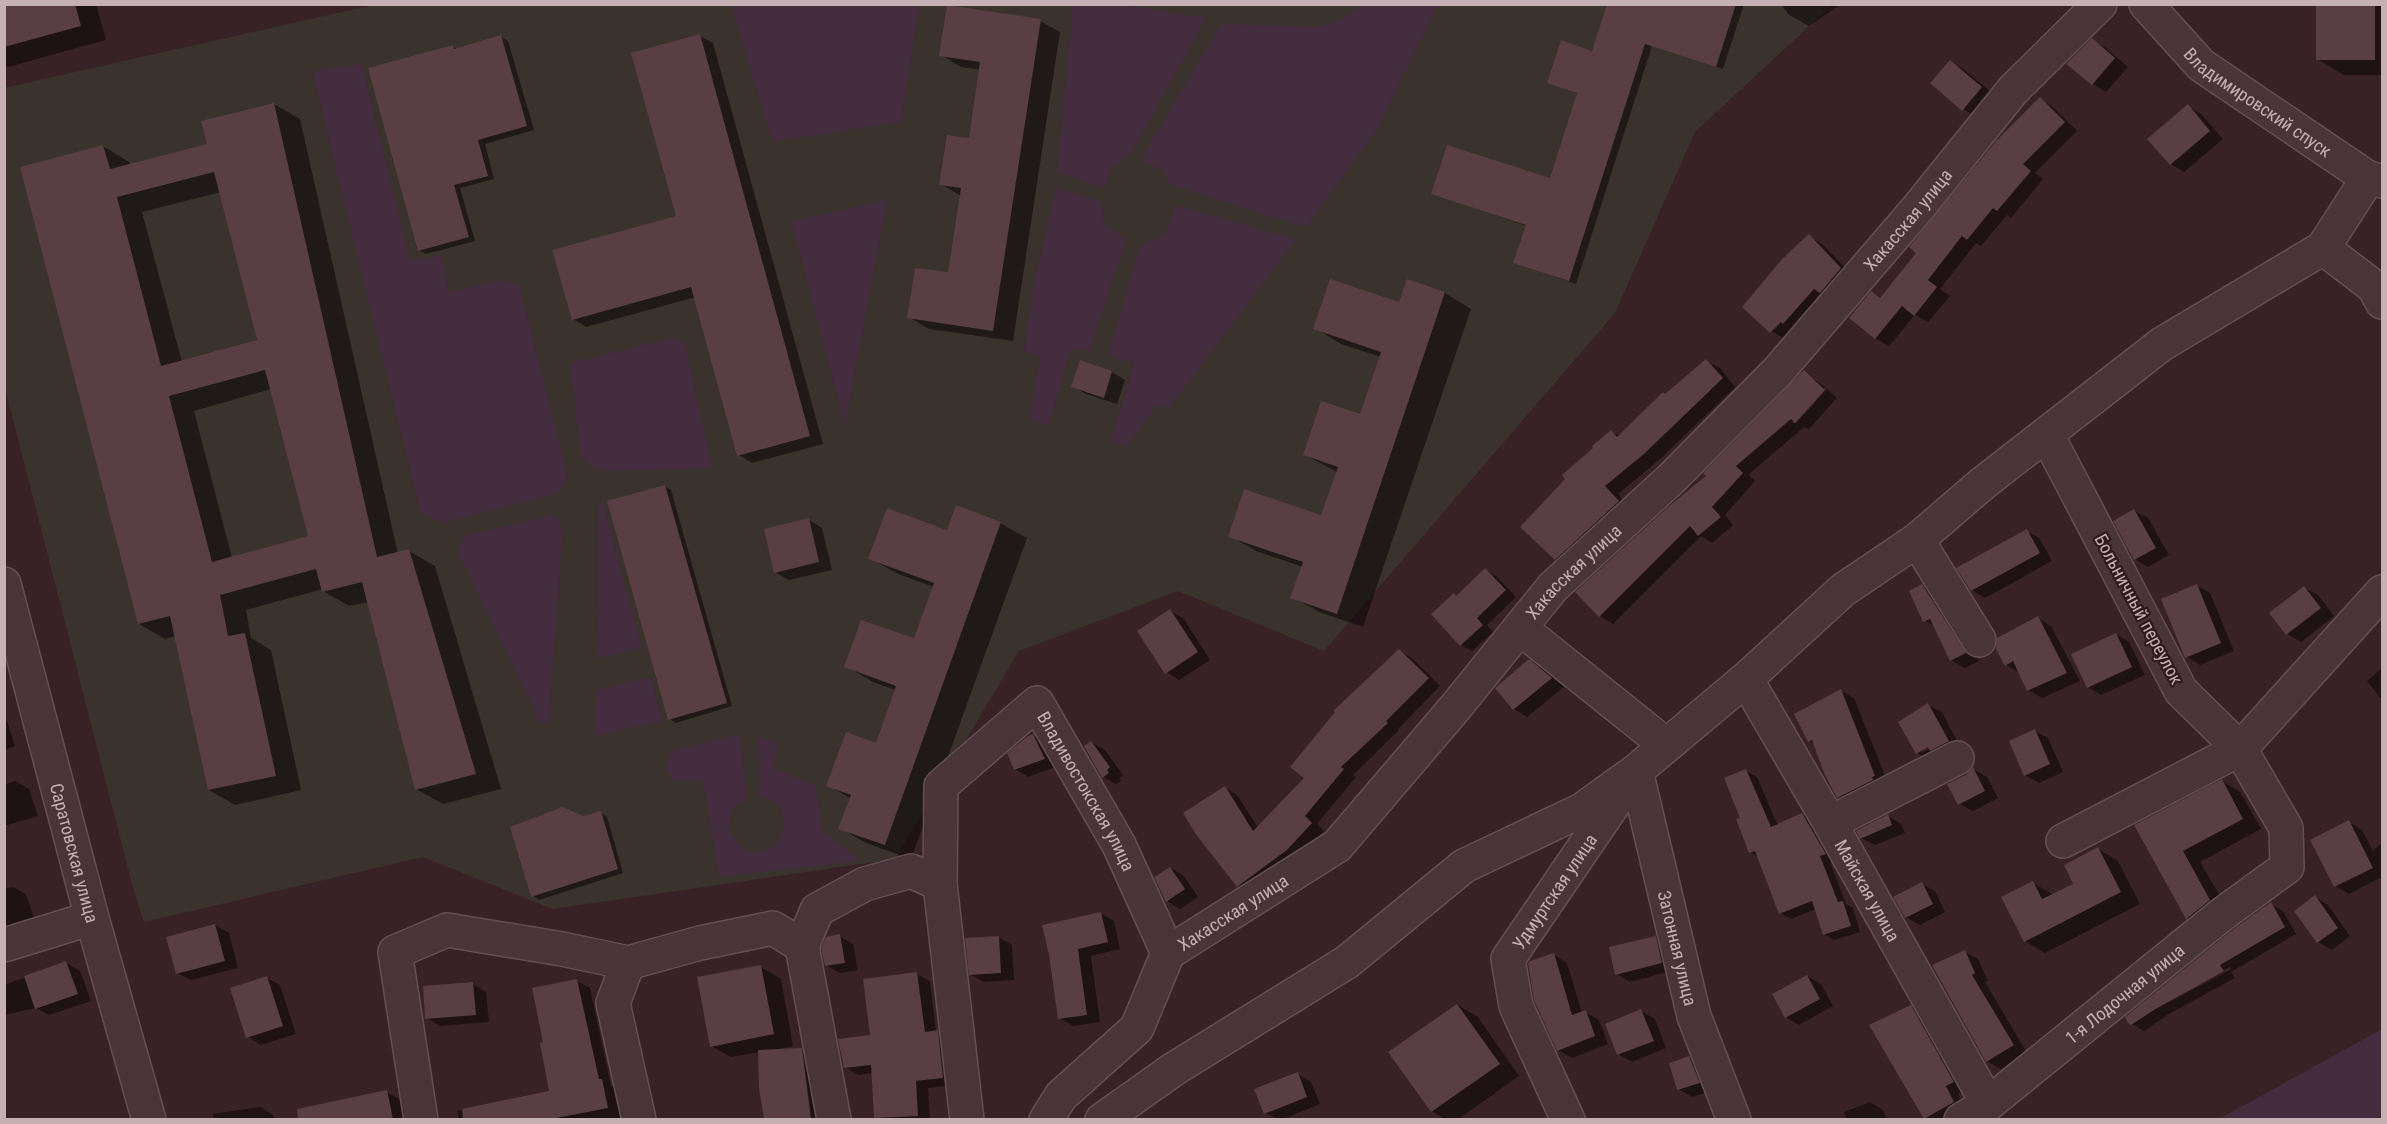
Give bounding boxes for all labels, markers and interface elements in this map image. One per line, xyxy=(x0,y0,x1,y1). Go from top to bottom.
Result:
street label: Владимировский спуск xyxy=(2180,43,2336,161)
street label: Хакасская улица xyxy=(1859,164,1956,275)
street label: Хакасская улица xyxy=(1521,520,1625,623)
street label: Больничный переулок xyxy=(2091,530,2188,688)
street label: Владивостокская улица xyxy=(1034,707,1140,874)
street label: Саратовская улица xyxy=(46,781,103,925)
street label: Удмуртская улица xyxy=(1507,829,1601,953)
street label: Майская улица xyxy=(1831,836,1905,945)
street label: Хакасская улица xyxy=(1174,869,1292,955)
street label: Затонная улица xyxy=(1654,889,1702,1008)
street label: 1-я Лодочная улица xyxy=(2061,939,2188,1048)

